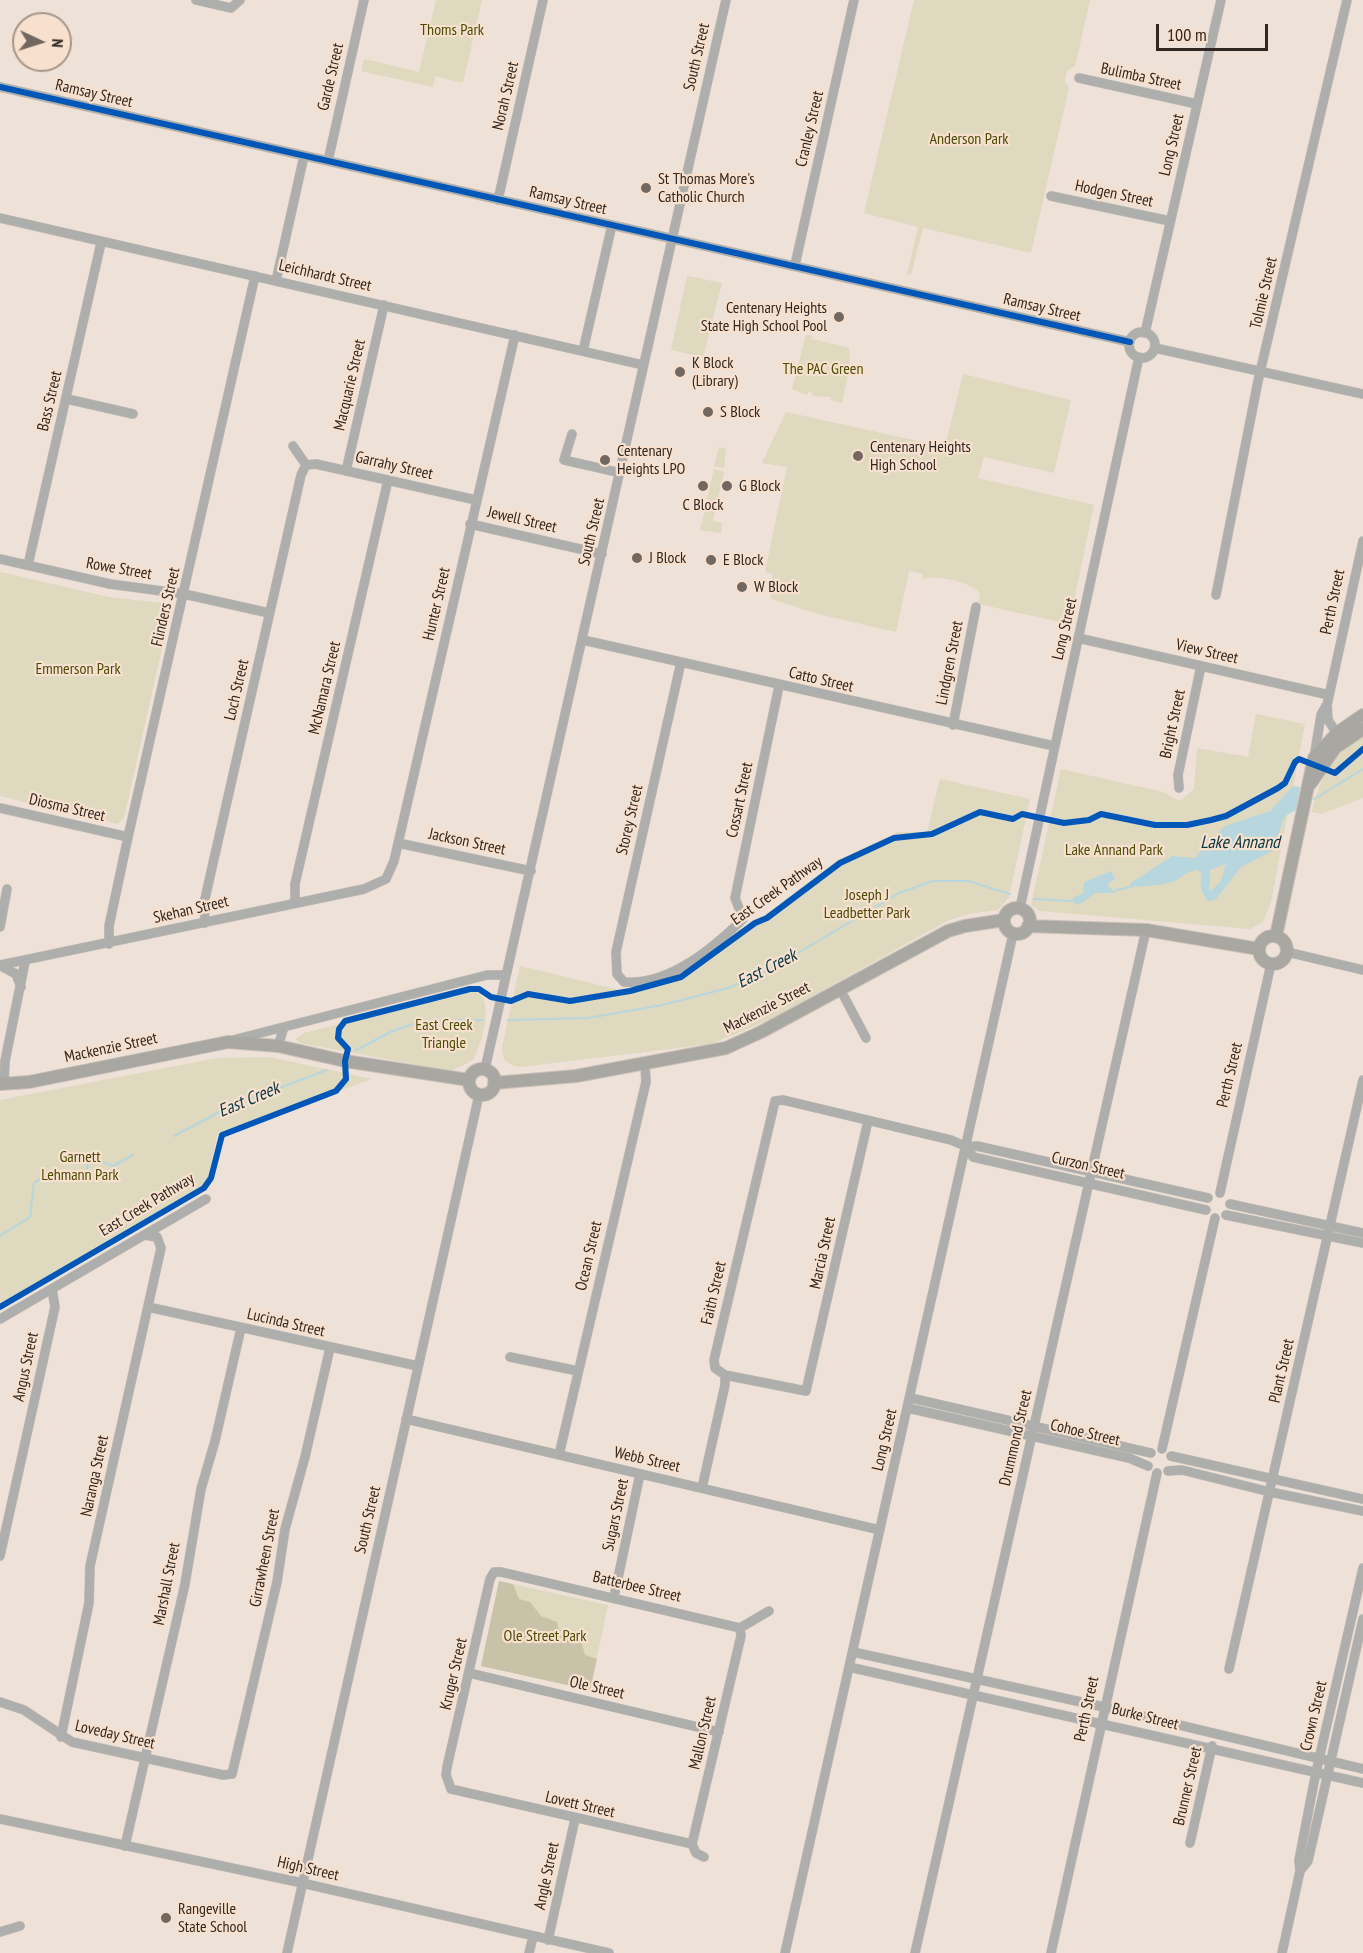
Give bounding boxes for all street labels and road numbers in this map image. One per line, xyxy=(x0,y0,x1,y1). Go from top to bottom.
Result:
street label: South Street xyxy=(680,21,714,93)
street label: Garde Street xyxy=(314,41,348,113)
street label: Bulimba Street xyxy=(1099,59,1183,95)
street label: Norah Street xyxy=(489,60,523,132)
street label: Ramsay Street xyxy=(53,76,135,112)
street label: Cranley Street xyxy=(792,89,828,169)
street label: Long Street xyxy=(1156,112,1188,178)
street label: Hodgen Street xyxy=(1073,176,1155,212)
street label: Ramsay Street xyxy=(527,183,609,219)
street label: Tolmie Street xyxy=(1246,255,1282,331)
street label: Leichhardt Street xyxy=(277,256,373,296)
street label: Ramsay Street xyxy=(1001,290,1083,326)
street label: Macquarie Street xyxy=(330,337,370,433)
street label: Bass Street xyxy=(34,369,66,433)
street label: Garrahy Street xyxy=(353,448,435,484)
street label: South Street xyxy=(575,496,609,568)
street label: Jewell Street xyxy=(486,503,558,537)
street label: Rowe Street xyxy=(85,554,153,584)
street label: Flinders Street xyxy=(148,566,184,648)
street label: Hunter Street xyxy=(419,566,455,642)
street label: Perth Street xyxy=(1317,568,1349,636)
street label: Long Street xyxy=(1049,596,1081,662)
street label: Lindgren Street xyxy=(932,619,968,707)
street label: View Street xyxy=(1174,636,1240,668)
street label: McNamara Street xyxy=(305,640,345,736)
street label: Loch Street xyxy=(221,658,253,722)
street label: Catto Street xyxy=(787,663,855,697)
street label: Bright Street xyxy=(1156,688,1190,760)
street label: Cossart Street xyxy=(723,760,757,840)
street label: Storey Street xyxy=(613,783,647,857)
street label: Diosma Street xyxy=(27,790,107,826)
street label: Jackson Street xyxy=(427,824,507,860)
street label: East Creek Pathway xyxy=(728,852,826,930)
street label: Skehan Street xyxy=(152,892,230,928)
street label: Mackenzie Street xyxy=(721,978,813,1038)
street label: Mackenzie Street xyxy=(63,1029,159,1067)
street label: Perth Street xyxy=(1213,1041,1247,1109)
street label: Curzon Street xyxy=(1050,1148,1126,1184)
street label: East Creek Pathway xyxy=(96,1169,198,1241)
street label: Marcia Street xyxy=(806,1215,840,1291)
street label: Ocean Street xyxy=(572,1219,606,1293)
street label: Faith Street xyxy=(697,1259,731,1327)
street label: Lucinda Street xyxy=(245,1305,327,1341)
street label: Angus Street xyxy=(9,1331,43,1403)
street label: Plant Street xyxy=(1265,1337,1299,1405)
street label: Drummond Street xyxy=(996,1388,1036,1488)
street label: Long Street xyxy=(869,1407,901,1473)
street label: Cohoe Street xyxy=(1048,1416,1122,1450)
street label: Naranga Street xyxy=(77,1434,113,1518)
street label: Webb Street xyxy=(612,1443,682,1477)
street label: Sugars Street xyxy=(599,1477,633,1553)
street label: South Street xyxy=(351,1484,385,1556)
street label: Girrawheen Street xyxy=(246,1507,284,1609)
street label: Marshall Street xyxy=(150,1541,184,1627)
street label: Batterbee Street xyxy=(591,1568,683,1606)
street label: Kruger Street xyxy=(436,1636,472,1712)
street label: Ole Street xyxy=(568,1672,626,1704)
street label: Perth Street xyxy=(1071,1675,1103,1743)
street label: Crown Street xyxy=(1297,1679,1331,1753)
street label: Mallon Street xyxy=(685,1695,721,1771)
street label: Burke Street xyxy=(1110,1699,1180,1735)
street label: Loveday Street xyxy=(73,1716,157,1754)
street label: Brunner Street xyxy=(1170,1745,1206,1827)
street label: Lovett Street xyxy=(543,1788,617,1822)
street label: Angle Street xyxy=(531,1841,563,1911)
street label: High Street xyxy=(275,1853,341,1885)

